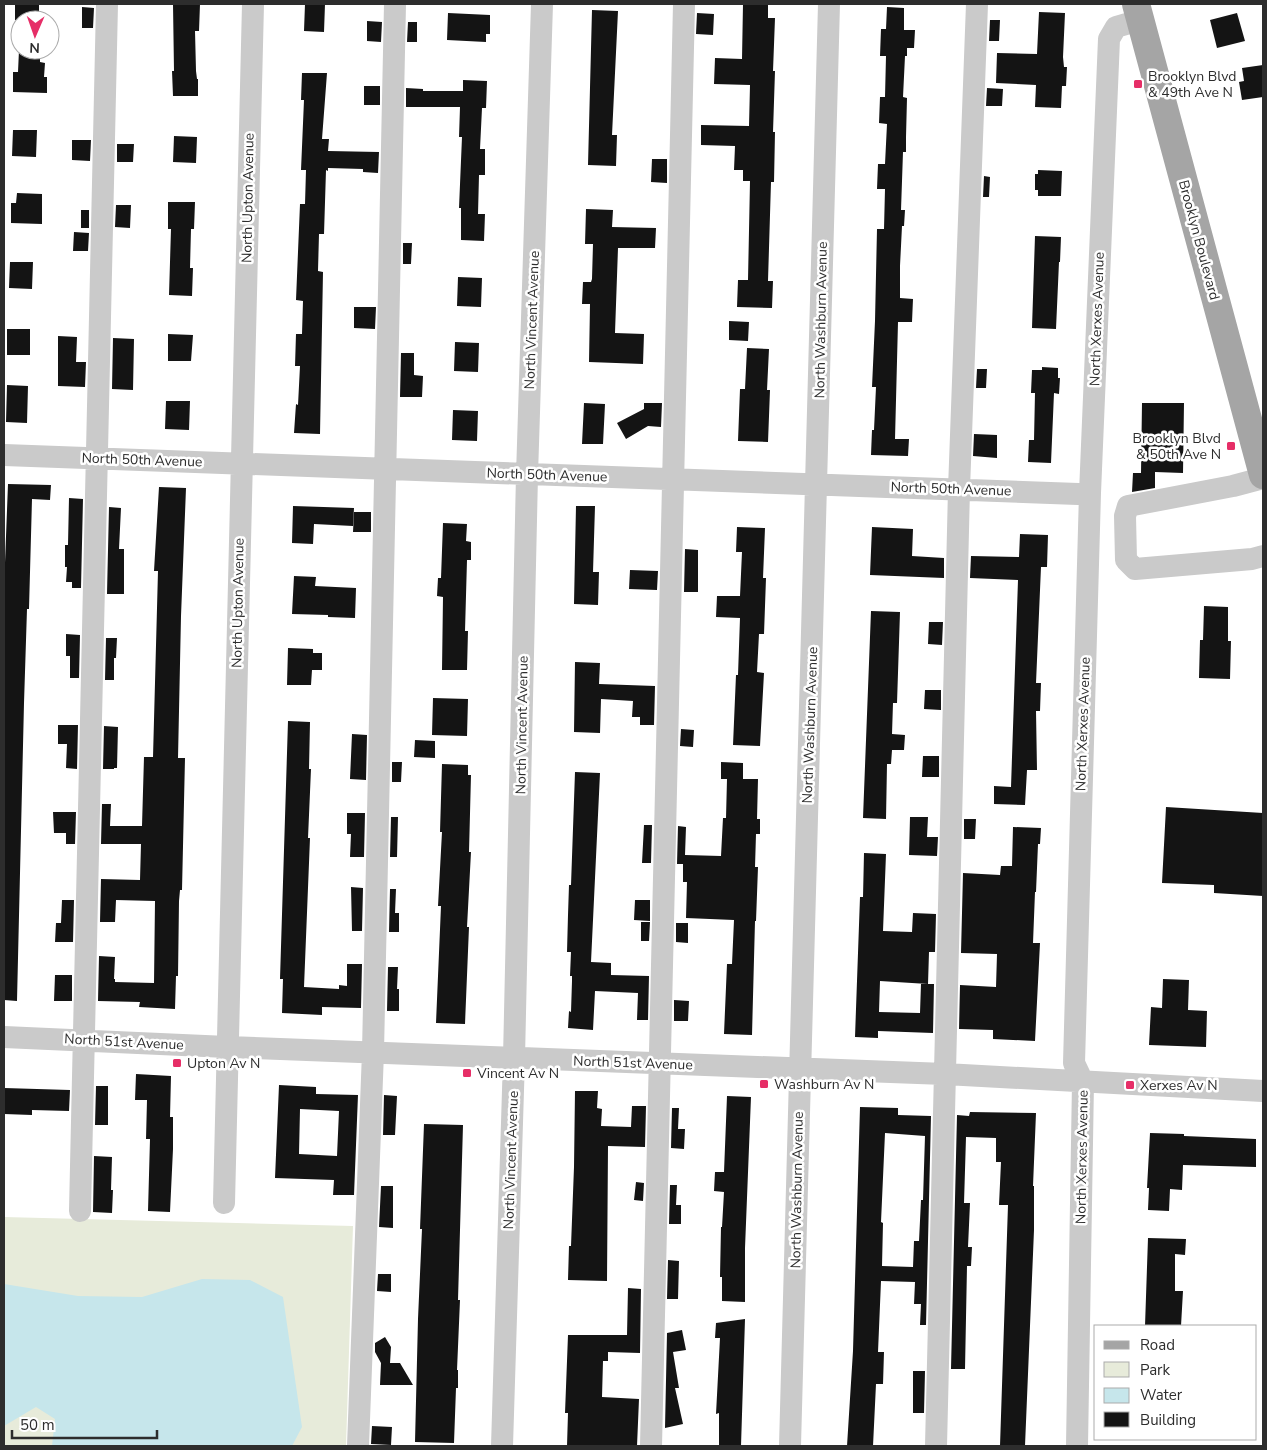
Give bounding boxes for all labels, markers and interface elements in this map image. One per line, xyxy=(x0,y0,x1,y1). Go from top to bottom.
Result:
north arrow xyxy=(10,10,60,60)
text: N xyxy=(29,38,40,57)
place label: Brooklyn Blvd & 49th Ave N xyxy=(1148,67,1236,102)
marker: Brooklyn Blvd & 49th Ave N xyxy=(1132,78,1144,90)
street label: North Upton Avenue xyxy=(237,133,259,263)
street label: Brooklyn Boulevard xyxy=(1174,178,1224,302)
street label: North Washburn Avenue xyxy=(810,241,832,399)
street label: North Vincent Avenue xyxy=(520,250,544,390)
street label: North Xerxes Avenue xyxy=(1085,252,1109,386)
place label: Brooklyn Blvd & 50th Ave N xyxy=(1133,429,1221,464)
marker: Brooklyn Blvd & 50th Ave N xyxy=(1225,440,1237,452)
street label: North 50th Avenue xyxy=(81,448,203,472)
street label: North 50th Avenue xyxy=(486,463,608,487)
street label: North 50th Avenue xyxy=(890,477,1012,501)
street label: North Upton Avenue xyxy=(227,538,249,668)
street label: North Washburn Avenue xyxy=(798,646,822,804)
street label: North Vincent Avenue xyxy=(511,655,533,795)
street label: North Xerxes Avenue xyxy=(1071,657,1095,791)
street label: North 51st Avenue xyxy=(64,1029,184,1055)
street label: North 51st Avenue xyxy=(573,1051,693,1075)
place label: Upton Av N xyxy=(187,1054,260,1073)
marker: Upton Av N xyxy=(171,1057,183,1069)
place label: Vincent Av N xyxy=(476,1064,559,1083)
marker: Vincent Av N xyxy=(461,1067,473,1079)
place label: Washburn Av N xyxy=(774,1075,874,1094)
place label: Xerxes Av N xyxy=(1140,1076,1218,1095)
marker: Washburn Av N xyxy=(758,1078,770,1090)
marker: Xerxes Av N xyxy=(1124,1079,1136,1091)
street label: North Vincent Avenue xyxy=(499,1090,523,1230)
street label: North Xerxes Avenue xyxy=(1071,1090,1093,1224)
street label: North Washburn Avenue xyxy=(786,1111,808,1269)
legend xyxy=(1094,1325,1257,1440)
text: Road xyxy=(1140,1335,1175,1355)
text: Park xyxy=(1140,1360,1170,1380)
text: Water xyxy=(1140,1385,1183,1405)
scale bar xyxy=(12,1408,158,1440)
text: Building xyxy=(1140,1410,1196,1430)
text: 50 m xyxy=(20,1415,55,1435)

